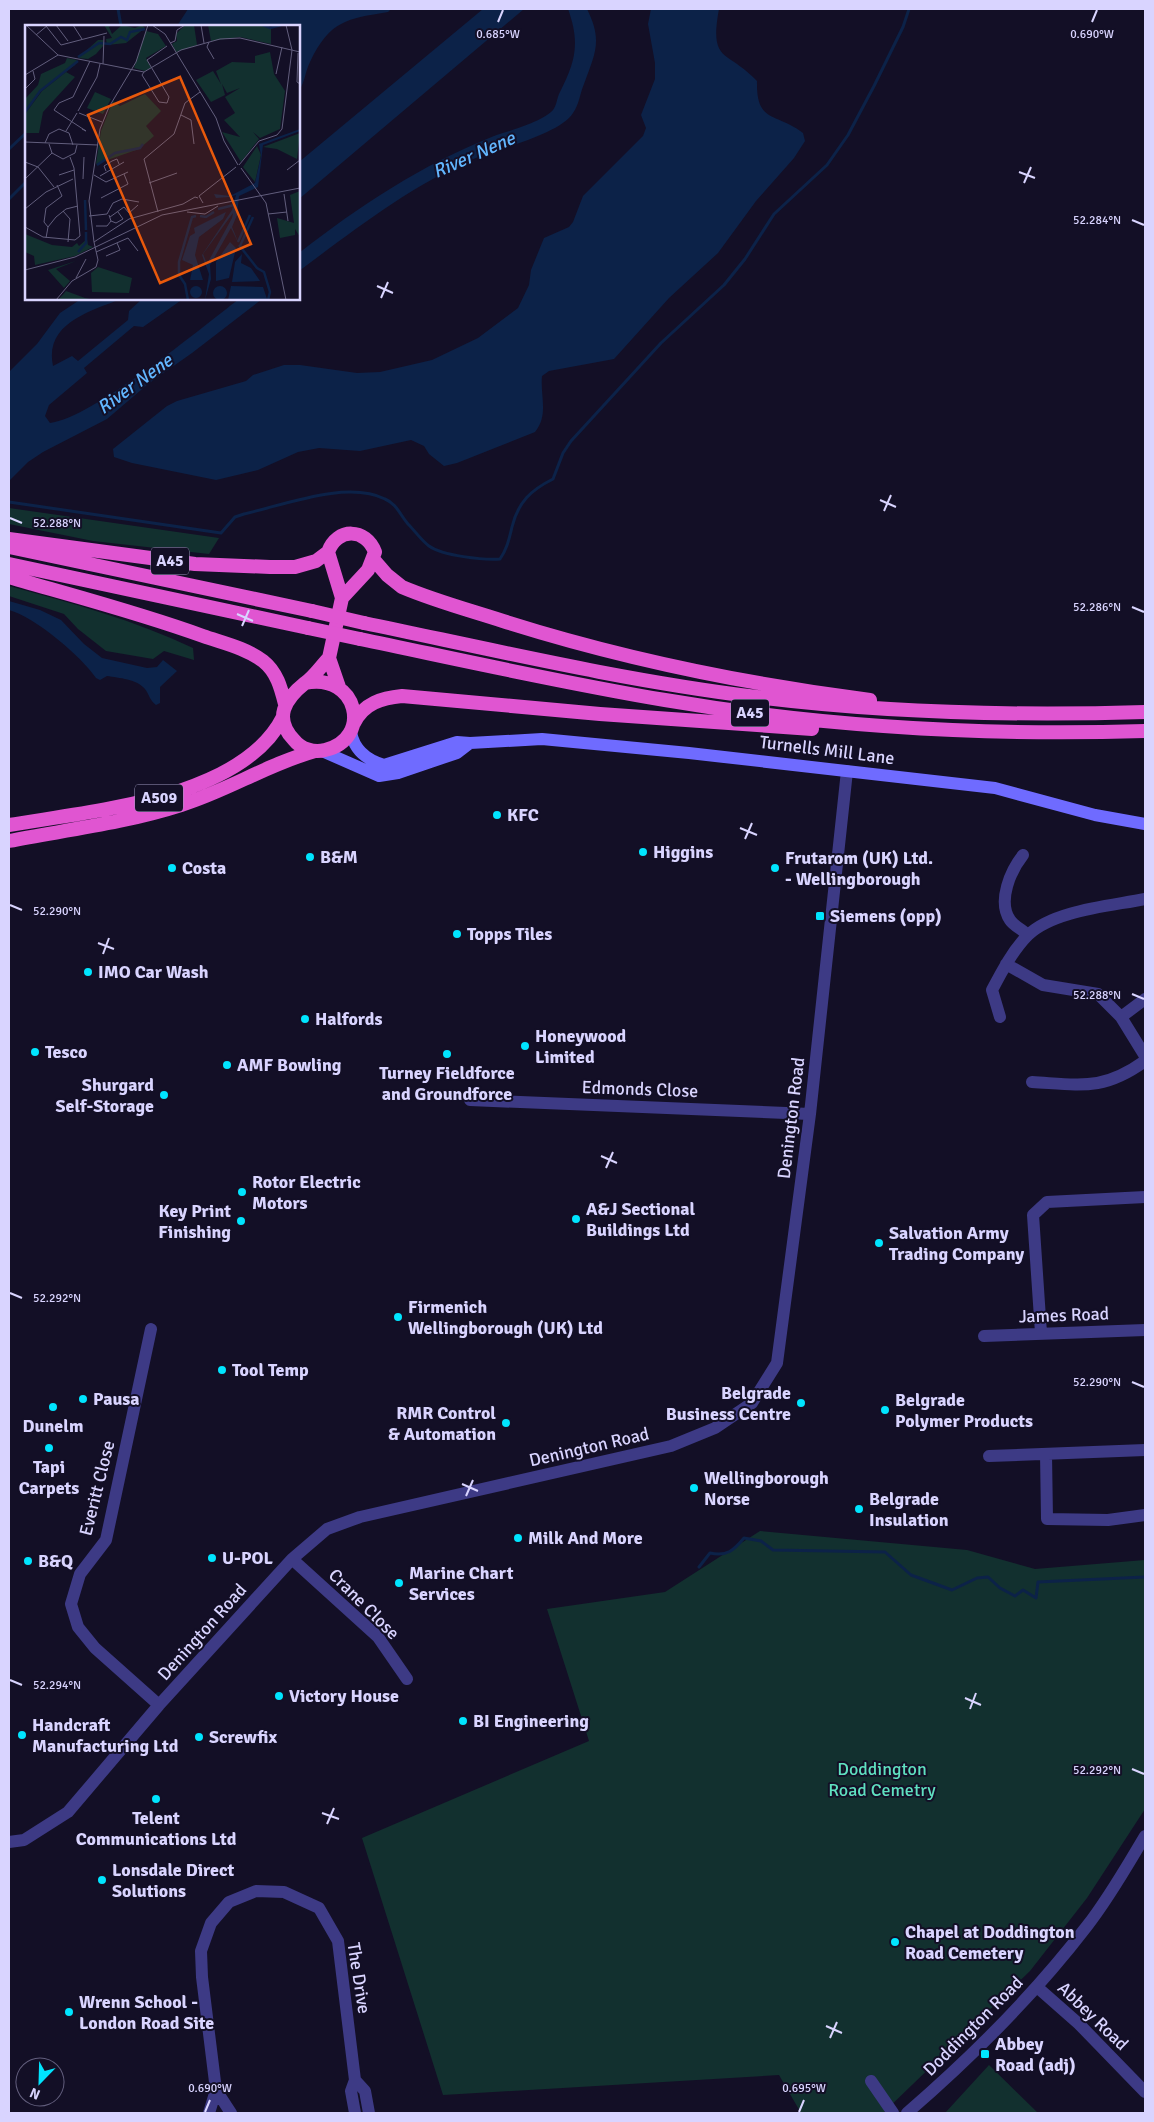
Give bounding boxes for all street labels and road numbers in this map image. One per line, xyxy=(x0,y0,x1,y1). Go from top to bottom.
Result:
road number: A45 xyxy=(151,548,189,574)
road number: A45 xyxy=(731,700,769,726)
street label: Turnells Mill Lane xyxy=(758,731,896,769)
road number: A509 xyxy=(135,784,183,811)
street label: Denington Road xyxy=(773,1056,809,1180)
street label: Edmonds Close xyxy=(581,1076,699,1102)
street label: James Road xyxy=(1018,1302,1110,1328)
street label: Denington Road xyxy=(527,1423,651,1471)
street label: Everitt Close xyxy=(75,1438,119,1538)
street label: Crane Close xyxy=(324,1564,404,1644)
street label: Denington Road xyxy=(153,1579,251,1685)
street label: The Drive xyxy=(343,1941,375,2015)
street label: Doddington Road xyxy=(919,1972,1027,2080)
street label: Abbey Road xyxy=(1053,1977,1133,2055)

